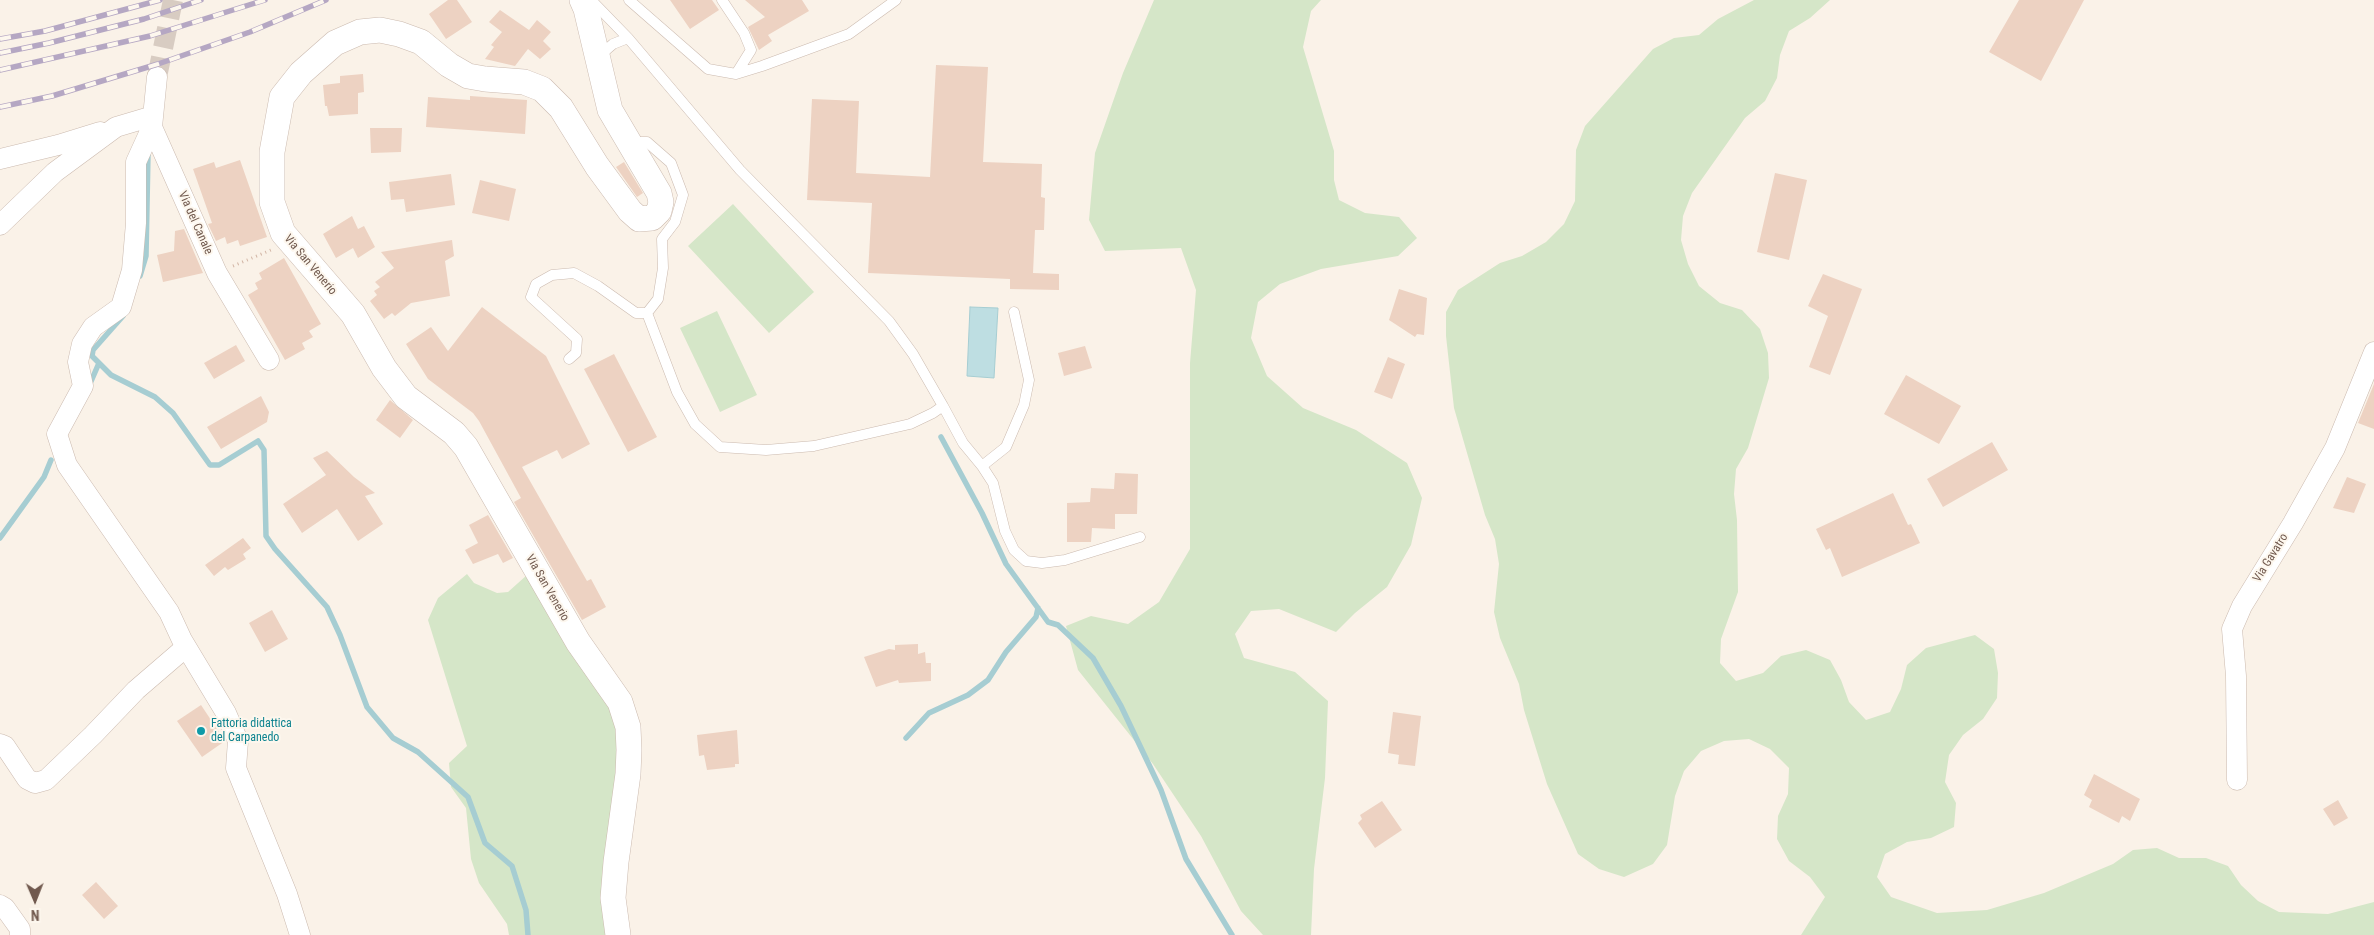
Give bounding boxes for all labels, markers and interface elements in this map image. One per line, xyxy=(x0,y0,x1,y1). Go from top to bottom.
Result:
street label: Via del Canale xyxy=(175,189,215,257)
street label: Via San Venerio xyxy=(281,232,339,298)
street label: Via Gavatro xyxy=(2250,531,2292,585)
street label: Via San Venerio xyxy=(522,552,572,624)
place label: Fattoria didattica del Carpanedo xyxy=(211,717,292,745)
marker: Fattoria didattica del Carpanedo xyxy=(195,725,207,737)
north arrow xyxy=(10,875,60,925)
text: N xyxy=(31,907,40,923)

